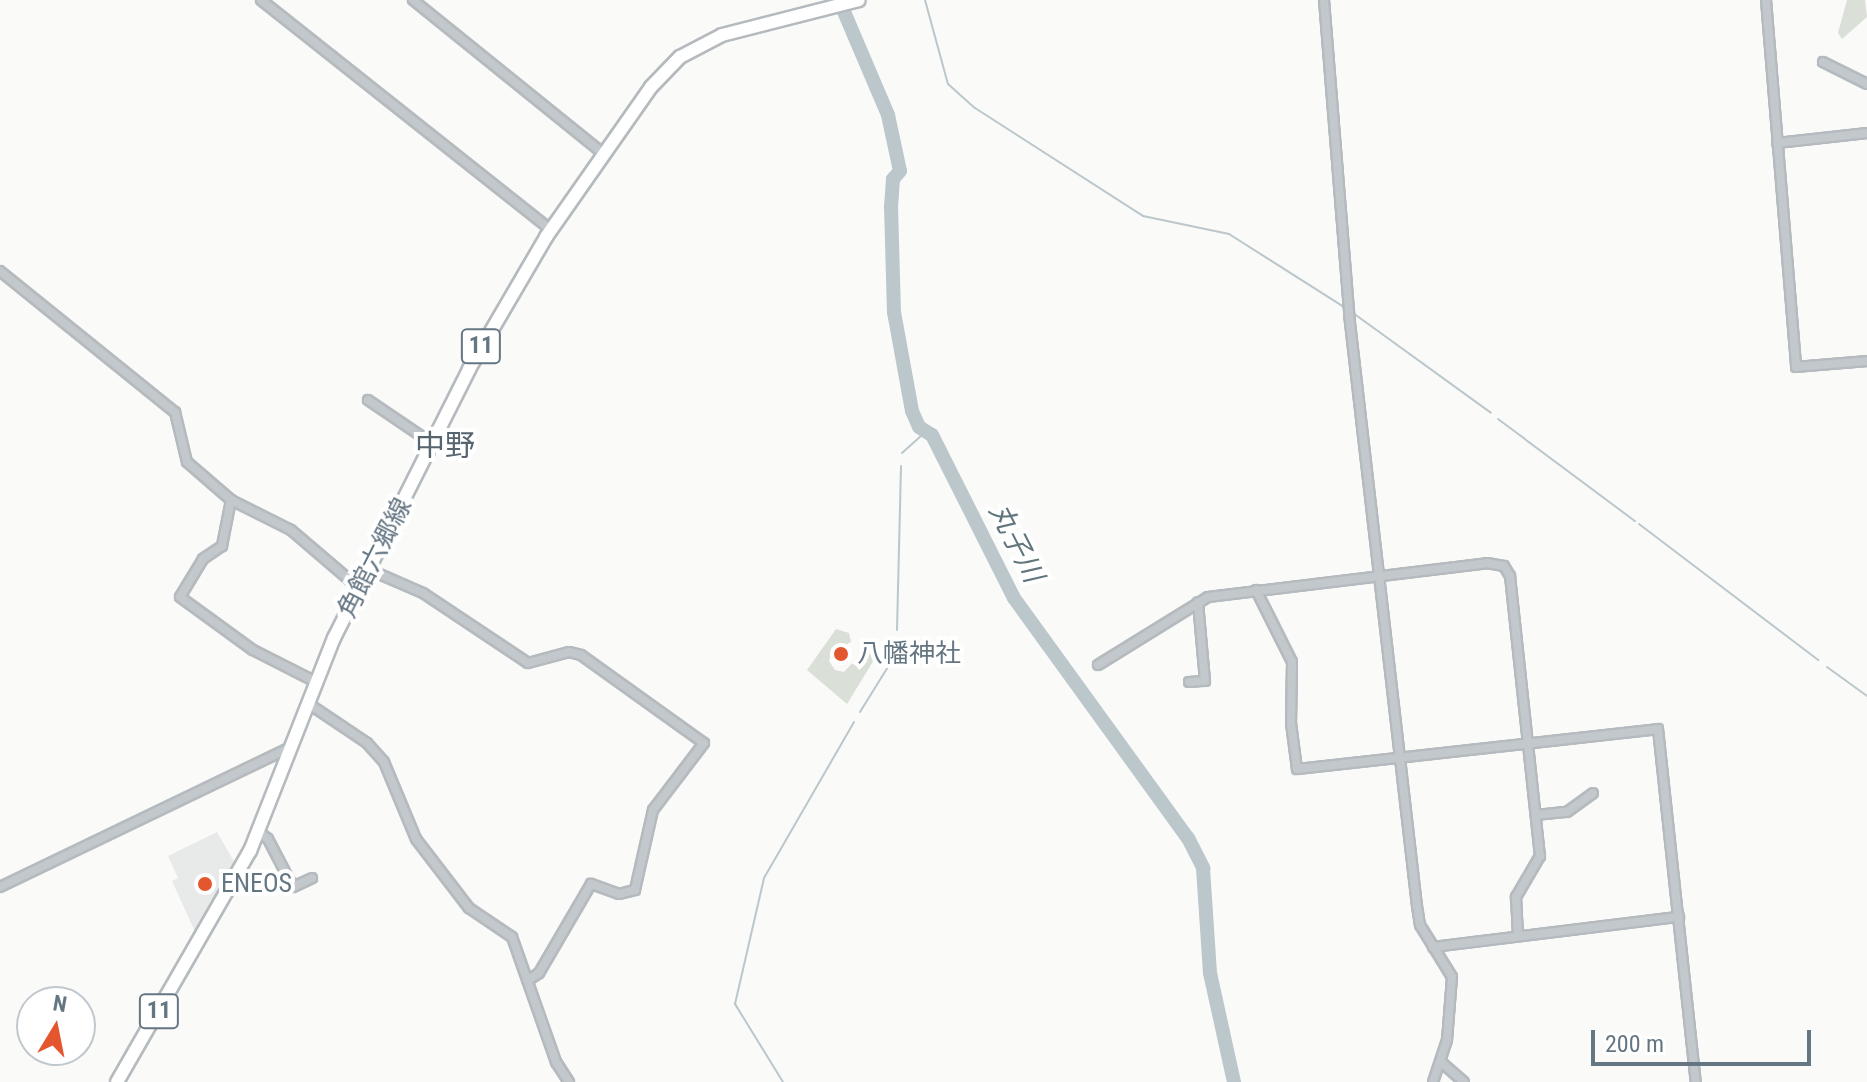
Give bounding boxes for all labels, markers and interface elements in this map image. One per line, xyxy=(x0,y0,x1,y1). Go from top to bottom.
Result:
road number: 11 xyxy=(459,326,503,366)
district label: 中野 xyxy=(415,428,475,464)
street label: 角館六郷線 xyxy=(332,493,418,623)
water label: 丸子川 xyxy=(982,498,1050,588)
place label: 八幡神社 xyxy=(857,638,961,670)
marker: 八幡神社 xyxy=(832,645,850,663)
place label: ENEOS xyxy=(221,868,292,900)
marker: ENEOS xyxy=(196,875,214,893)
north arrow xyxy=(16,986,96,1066)
text: N xyxy=(51,990,69,1017)
road number: 11 xyxy=(137,991,181,1031)
scale bar xyxy=(1595,1014,1815,1064)
text: 200 m xyxy=(1605,1030,1664,1058)

